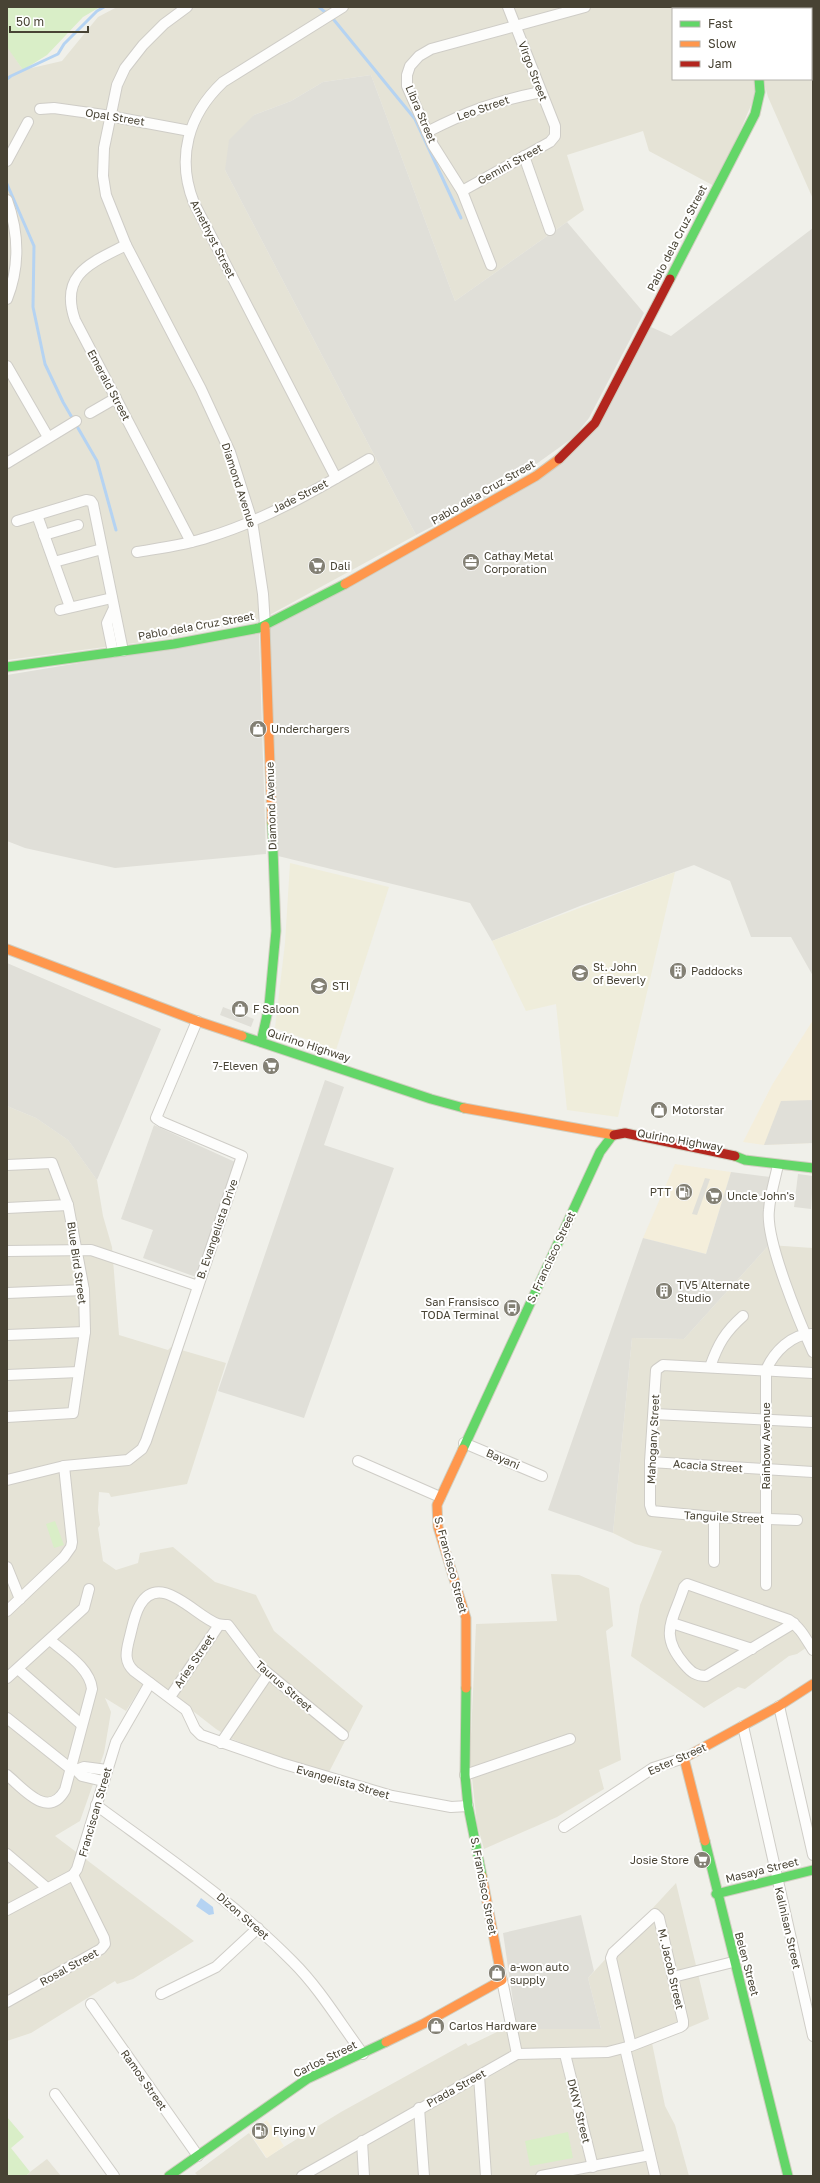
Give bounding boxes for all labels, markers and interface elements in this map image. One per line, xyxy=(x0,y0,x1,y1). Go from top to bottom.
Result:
scale bar xyxy=(10,8,88,34)
legend xyxy=(672,8,812,80)
text: 50 m xyxy=(16,14,44,29)
text: Fast xyxy=(708,16,733,31)
text: Slow xyxy=(708,36,736,51)
street label: Virgo Street xyxy=(516,39,551,103)
text: Jam xyxy=(708,56,732,71)
street label: Libra Street xyxy=(403,83,439,145)
street label: Leo Street xyxy=(455,93,511,123)
street label: Opal Street xyxy=(84,105,146,128)
street label: Gemini Street xyxy=(475,140,544,187)
street label: Pablo dela Cruz Street xyxy=(644,182,709,293)
street label: Amethyst Street xyxy=(188,197,239,280)
street label: Emerald Street xyxy=(85,347,134,423)
street label: Diamond Avenue xyxy=(220,441,259,529)
street label: Pablo dela Cruz Street xyxy=(428,456,537,527)
street label: Jade Street xyxy=(270,476,330,515)
place label: Cathay Metal Corporation xyxy=(484,549,554,575)
office icon: Cathay Metal Corporation xyxy=(461,552,481,572)
supermarket icon: Dali xyxy=(307,556,327,576)
place label: Dali xyxy=(330,559,350,572)
street label: Pablo dela Cruz Street xyxy=(137,609,255,642)
shop icon: Underchargers xyxy=(248,719,268,739)
place label: Underchargers xyxy=(271,722,350,735)
street label: Diamond Avenue xyxy=(262,762,279,850)
place label: St. John of Beverly xyxy=(593,960,646,986)
building icon: Paddocks xyxy=(668,961,688,981)
school or university icon: St. John of Beverly xyxy=(570,963,590,983)
place label: Paddocks xyxy=(691,964,743,977)
school or university icon: STI xyxy=(309,976,329,996)
place label: STI xyxy=(332,979,349,992)
shop icon: F Saloon xyxy=(230,999,250,1019)
place label: F Saloon xyxy=(253,1002,299,1015)
street label: Quirino Highway xyxy=(266,1025,352,1064)
supermarket icon: 7-Eleven xyxy=(261,1056,281,1076)
place label: 7-Eleven xyxy=(213,1059,258,1072)
shop icon: Motorstar xyxy=(649,1100,669,1120)
place label: Motorstar xyxy=(672,1103,725,1116)
street label: Quirino Highway xyxy=(636,1126,724,1153)
street label: B. Evangelista Drive xyxy=(193,1177,240,1280)
fuel station icon: PTT xyxy=(674,1182,694,1202)
place label: PTT xyxy=(650,1185,671,1198)
supermarket icon: Uncle John's xyxy=(704,1186,724,1206)
place label: Uncle John's xyxy=(727,1189,795,1202)
street label: S. Francisco Street xyxy=(524,1209,577,1305)
street label: Blue Bird Street xyxy=(65,1221,90,1305)
place label: TV5 Alternate Studio xyxy=(677,1278,750,1304)
building icon: TV5 Alternate Studio xyxy=(654,1281,674,1301)
place label: San Fransisco TODA Terminal xyxy=(421,1295,499,1321)
bus stop icon: San Fransisco TODA Terminal xyxy=(502,1298,522,1318)
street label: Mahogany Street xyxy=(644,1394,661,1484)
street label: Rainbow Avenue xyxy=(759,1402,772,1490)
street label: Bayani xyxy=(484,1446,522,1471)
street label: Acacia Street xyxy=(673,1457,743,1474)
street label: Tanguile Street xyxy=(684,1508,764,1525)
street label: S. Francisco Street xyxy=(432,1515,471,1615)
street label: Aries Street xyxy=(171,1631,216,1690)
street label: Taurus Street xyxy=(253,1657,315,1714)
street label: Ester Street xyxy=(645,1740,708,1777)
street label: Evangelista Street xyxy=(295,1762,391,1801)
street label: Franciscan Street xyxy=(75,1765,114,1858)
street label: S. Francisco Street xyxy=(469,1836,500,1936)
supermarket icon: Josie Store xyxy=(692,1850,712,1870)
place label: Josie Store xyxy=(630,1853,689,1866)
street label: Masaya Street xyxy=(724,1854,800,1885)
street label: Kalinisan Street xyxy=(773,1886,804,1970)
street label: Dizon Street xyxy=(215,1889,272,1942)
street label: M. Jacob Street xyxy=(656,1927,687,2011)
street label: Belen Street xyxy=(733,1930,762,1997)
street label: Rosal Street xyxy=(37,1945,100,1988)
place label: a-won auto supply xyxy=(510,1960,569,1986)
shop icon: a-won auto supply xyxy=(487,1963,507,1983)
shop icon: Carlos Hardware xyxy=(426,2016,446,2036)
place label: Carlos Hardware xyxy=(449,2019,537,2032)
street label: Carlos Street xyxy=(291,2038,359,2080)
street label: Ramos Street xyxy=(119,2047,170,2113)
street label: Prada Street xyxy=(424,2066,488,2109)
street label: DKNY Street xyxy=(565,2077,594,2144)
fuel station icon: Flying V xyxy=(250,2121,270,2141)
place label: Flying V xyxy=(273,2124,316,2137)

